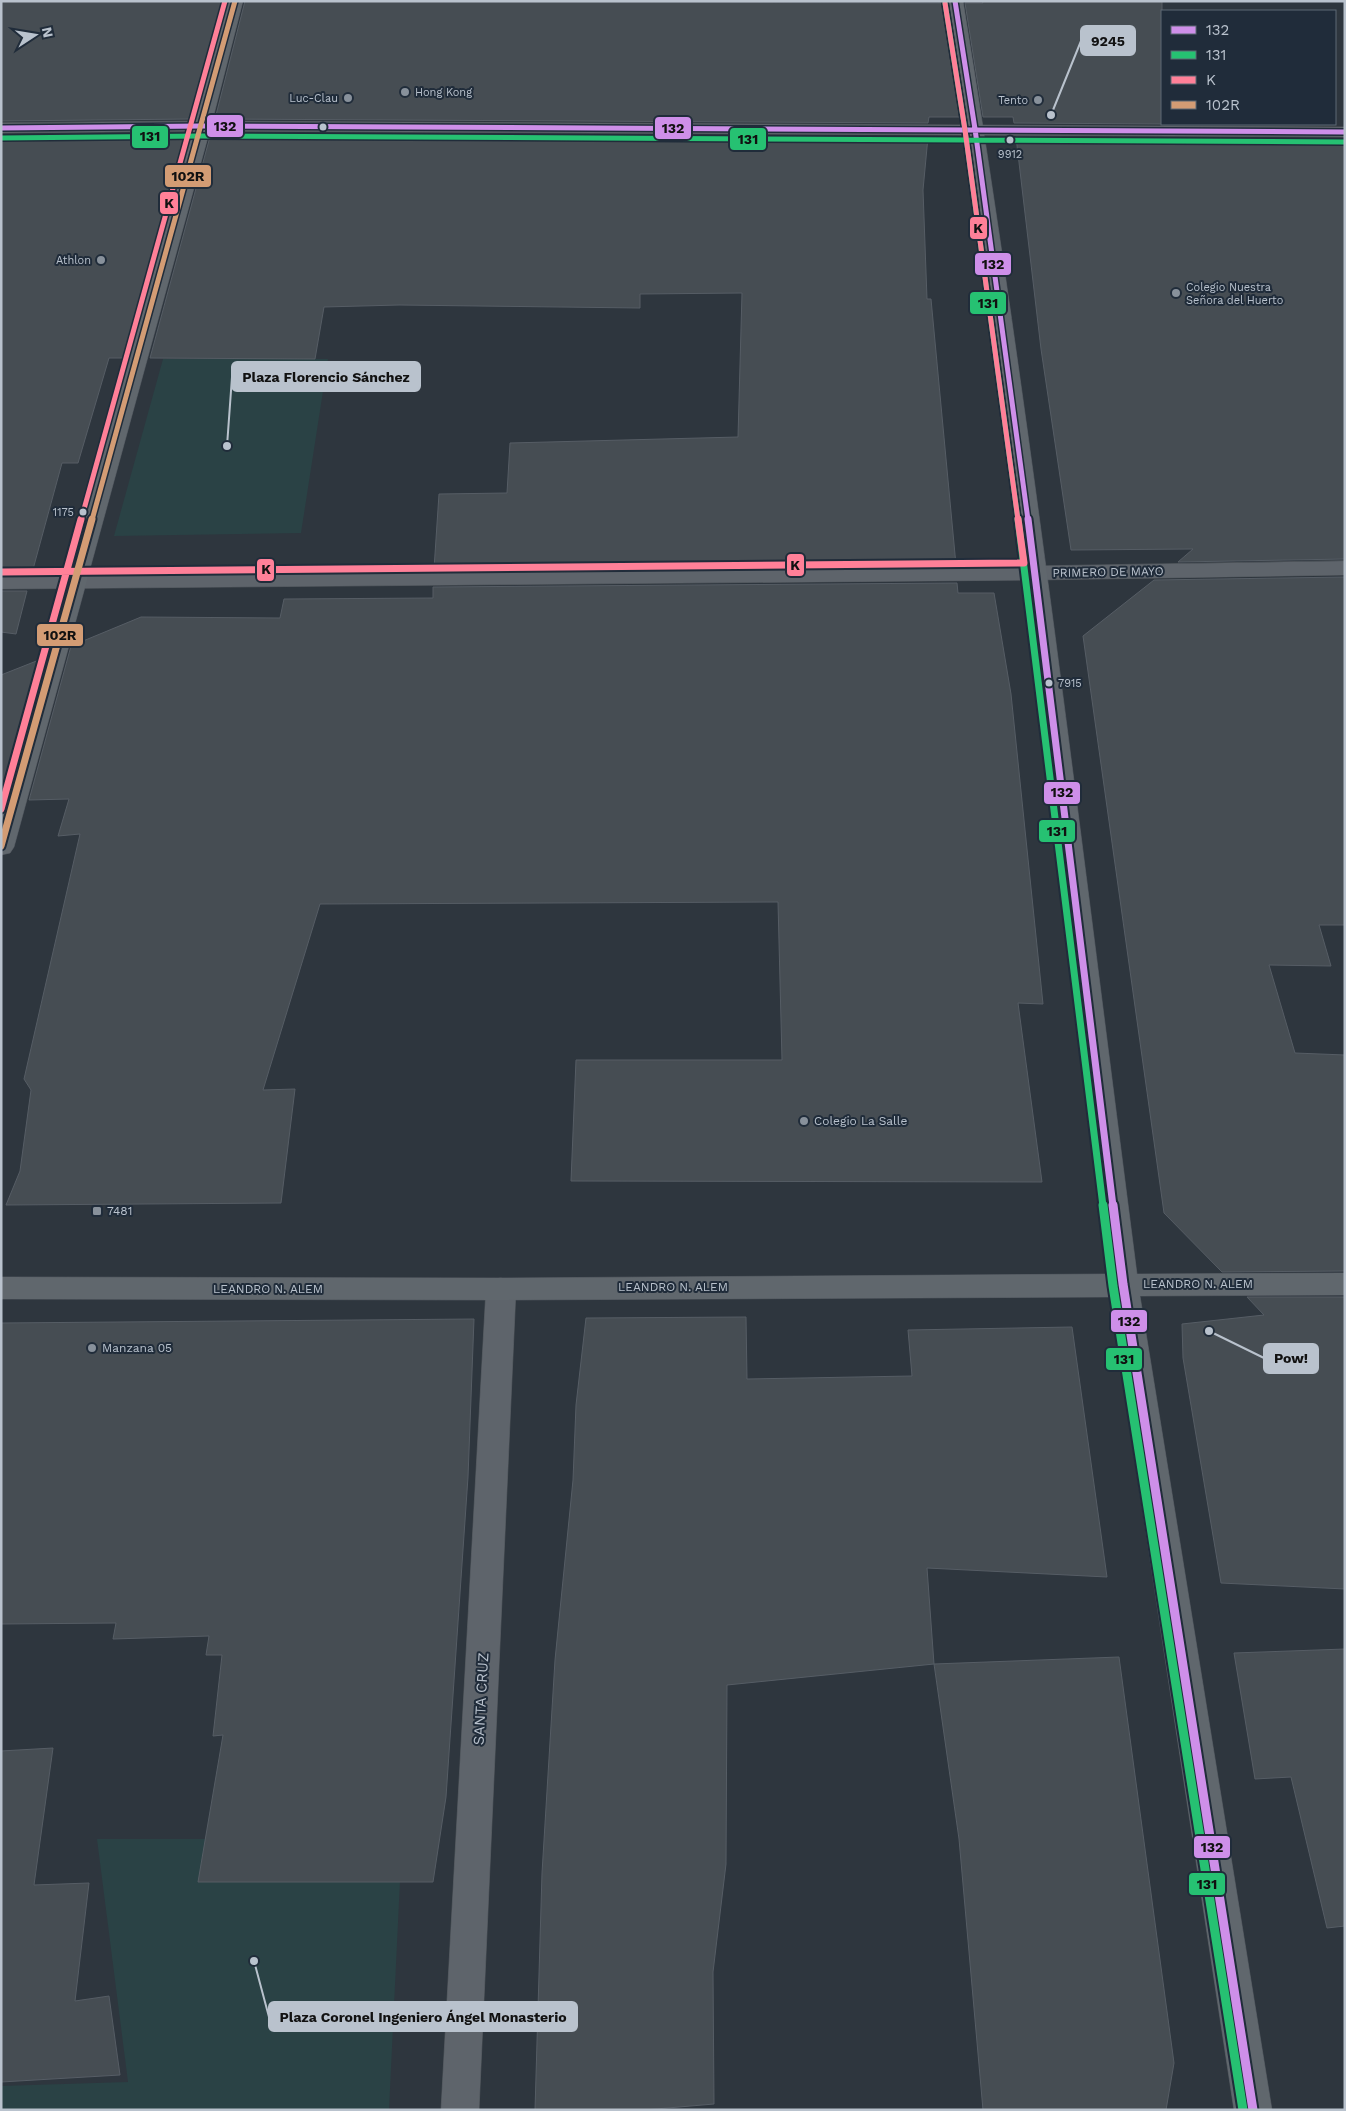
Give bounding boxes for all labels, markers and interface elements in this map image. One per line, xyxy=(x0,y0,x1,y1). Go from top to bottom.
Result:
north arrow xyxy=(10,10,60,60)
legend xyxy=(1161,10,1336,125)
text: 132 xyxy=(1206,21,1229,39)
text: N xyxy=(39,26,57,39)
callout: 9245 xyxy=(1081,26,1135,55)
text: 9245 xyxy=(1091,33,1125,49)
text: 131 xyxy=(1206,46,1226,64)
text: K xyxy=(1206,71,1216,89)
marker: Hong Kong xyxy=(399,86,411,98)
place label: Hong Kong xyxy=(415,86,472,99)
place label: Luc-Clau xyxy=(289,92,338,105)
marker: Luc-Clau xyxy=(342,92,354,104)
place label: Tento xyxy=(998,94,1028,107)
marker: Tento xyxy=(1032,94,1044,106)
text: 102R xyxy=(1206,96,1240,114)
line badge: 132 xyxy=(206,114,244,138)
line badge: 132 xyxy=(654,116,692,140)
text: 132 xyxy=(214,118,236,134)
text: 132 xyxy=(662,120,684,136)
unlabelled marker xyxy=(318,122,328,132)
line badge: 131 xyxy=(131,125,169,149)
line badge: 131 xyxy=(729,127,767,151)
text: 131 xyxy=(140,128,160,144)
text: 131 xyxy=(738,131,758,147)
marker: 9912 xyxy=(1005,135,1015,145)
place label: 9912 xyxy=(998,148,1022,161)
line badge: 102R xyxy=(164,164,212,188)
text: 102R xyxy=(171,168,205,184)
line badge: K xyxy=(159,191,179,215)
text: K xyxy=(164,195,174,211)
line badge: K xyxy=(969,216,988,240)
text: K xyxy=(973,220,983,236)
line badge: 132 xyxy=(974,252,1012,276)
place label: Athlon xyxy=(56,254,91,267)
marker: Athlon xyxy=(95,254,107,266)
text: 132 xyxy=(982,256,1004,272)
place label: Colegio Nuestra Señora del Huerto xyxy=(1186,281,1283,307)
marker: Colegio Nuestra Señora del Huerto xyxy=(1170,287,1182,299)
line badge: 131 xyxy=(969,291,1007,315)
text: 131 xyxy=(978,295,998,311)
callout: Plaza Florencio Sánchez xyxy=(232,362,420,391)
text: Plaza Florencio Sánchez xyxy=(242,369,410,385)
place label: 1175 xyxy=(53,506,74,519)
marker: 1175 xyxy=(78,507,88,517)
line badge: K xyxy=(786,553,805,577)
text: K xyxy=(790,557,800,573)
line badge: K xyxy=(256,558,275,582)
text: K xyxy=(261,561,271,577)
street label: PRIMERO DE MAYO xyxy=(1052,564,1164,580)
line badge: 102R xyxy=(36,623,84,647)
text: 102R xyxy=(43,627,77,643)
place label: 7915 xyxy=(1058,677,1082,690)
marker: 7915 xyxy=(1044,678,1054,688)
line badge: 132 xyxy=(1043,781,1081,805)
text: 132 xyxy=(1051,784,1073,800)
line badge: 131 xyxy=(1038,819,1076,843)
text: 131 xyxy=(1047,823,1067,839)
place label: Colegio La Salle xyxy=(814,1114,907,1128)
marker: Colegio La Salle xyxy=(798,1115,810,1127)
place label: 7481 xyxy=(107,1204,132,1218)
marker: 7481 xyxy=(91,1205,103,1217)
street label: LEANDRO N. ALEM xyxy=(1143,1277,1253,1291)
street label: LEANDRO N. ALEM xyxy=(618,1280,728,1294)
street label: LEANDRO N. ALEM xyxy=(213,1282,323,1296)
line badge: 132 xyxy=(1110,1309,1148,1333)
text: 132 xyxy=(1118,1313,1140,1329)
place label: Manzana 05 xyxy=(102,1341,172,1355)
marker: Manzana 05 xyxy=(86,1342,98,1354)
callout: Pow! xyxy=(1264,1344,1318,1373)
line badge: 131 xyxy=(1105,1347,1143,1371)
text: Pow! xyxy=(1274,1350,1308,1366)
text: 131 xyxy=(1114,1351,1134,1367)
street label: SANTA CRUZ xyxy=(470,1652,492,1746)
line badge: 132 xyxy=(1193,1835,1231,1859)
text: 132 xyxy=(1201,1839,1223,1855)
line badge: 131 xyxy=(1188,1872,1226,1896)
text: 131 xyxy=(1197,1876,1217,1892)
callout: Plaza Coronel Ingeniero Ángel Monasterio xyxy=(269,2002,577,2031)
text: Plaza Coronel Ingeniero Ángel Monasterio xyxy=(279,2009,567,2025)

